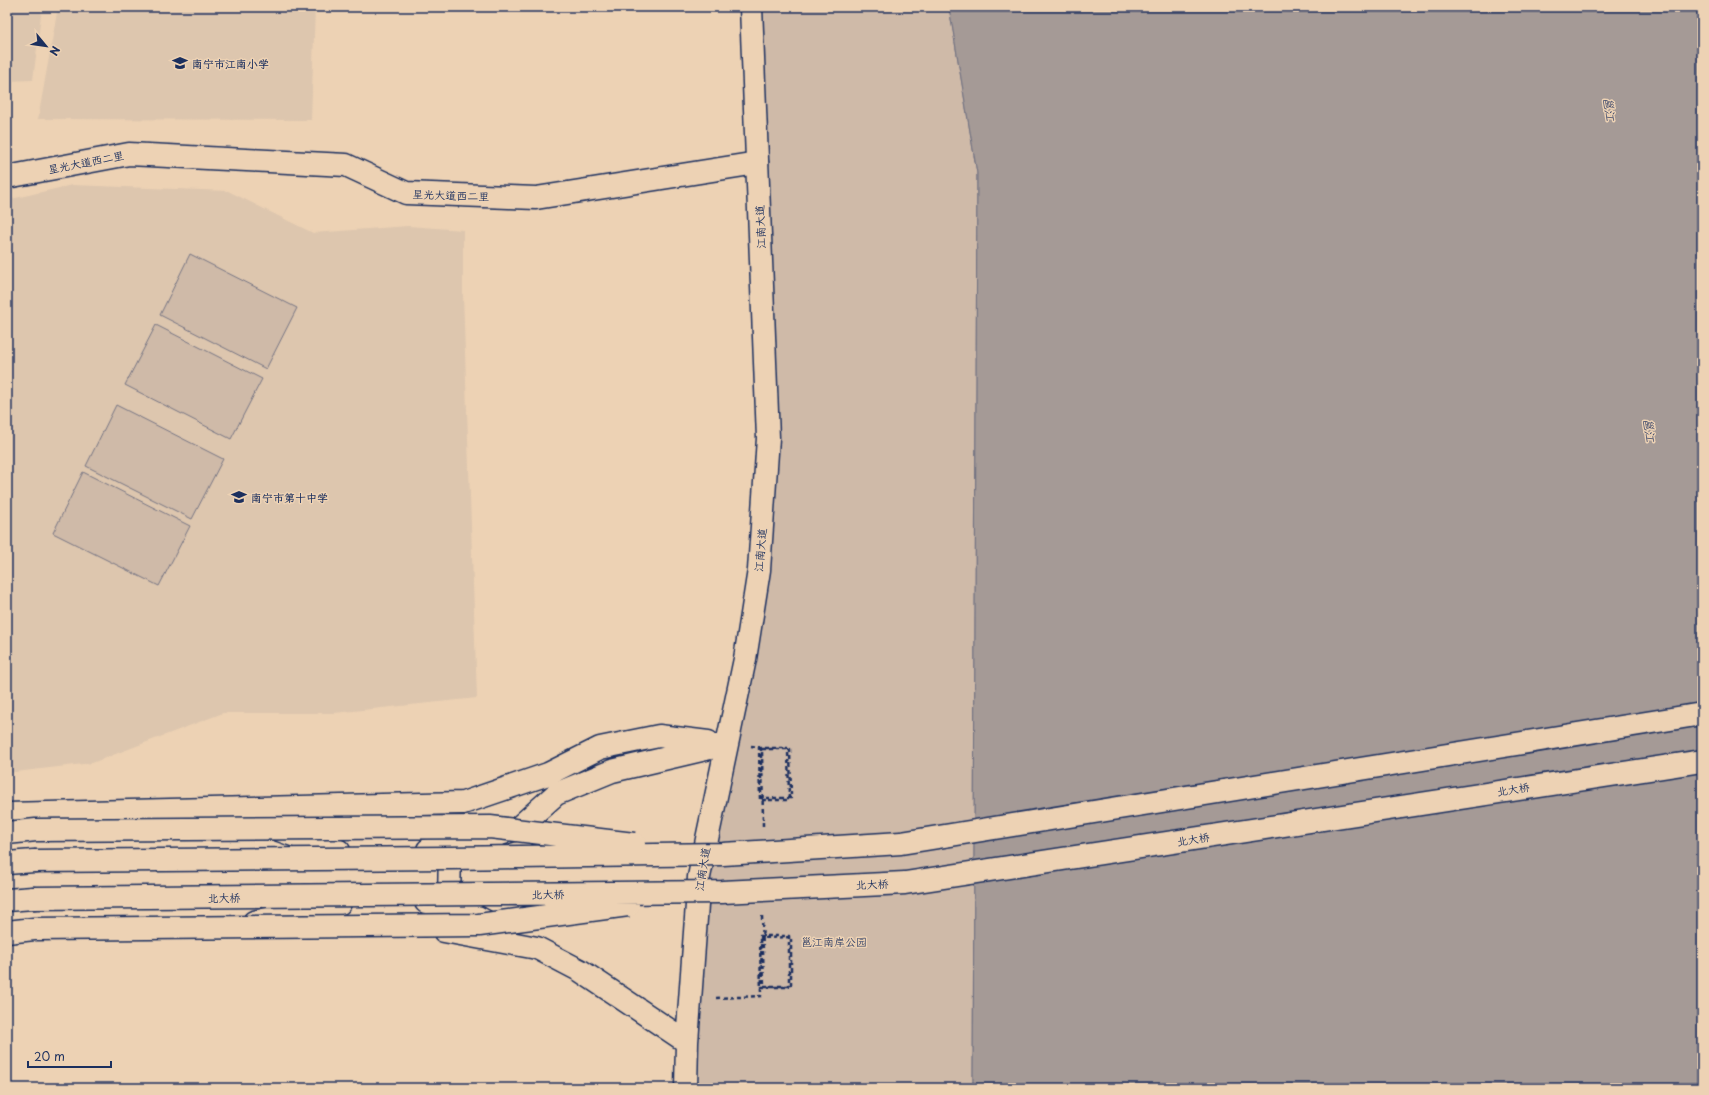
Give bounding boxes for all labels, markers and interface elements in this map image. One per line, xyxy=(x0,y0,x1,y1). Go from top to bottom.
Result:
north arrow xyxy=(26,26,66,66)
text: N xyxy=(45,43,65,59)
school or university icon: 南宁市江南小学 xyxy=(171,54,189,72)
place label: 南宁市江南小学 xyxy=(192,55,269,72)
water label: 邕江 xyxy=(1600,96,1621,123)
street label: 星光大道西二里 xyxy=(47,146,125,178)
street label: 星光大道西二里 xyxy=(412,185,490,205)
street label: 江南大道 xyxy=(751,205,769,249)
water label: 邕江 xyxy=(1640,417,1661,444)
school or university icon: 南宁市第十中学 xyxy=(230,488,248,506)
place label: 南宁市第十中学 xyxy=(251,489,328,506)
street label: 江南大道 xyxy=(750,527,770,573)
street label: 北大桥 xyxy=(1495,778,1531,800)
street label: 北大桥 xyxy=(1175,828,1211,850)
street label: 江南大道 xyxy=(690,846,714,892)
street label: 北大桥 xyxy=(855,875,889,893)
street label: 北大桥 xyxy=(531,885,565,903)
street label: 北大桥 xyxy=(208,889,241,906)
park label: 邕江南岸公园 xyxy=(801,933,867,950)
scale bar xyxy=(28,1043,111,1069)
text: 20 m xyxy=(34,1047,65,1065)

